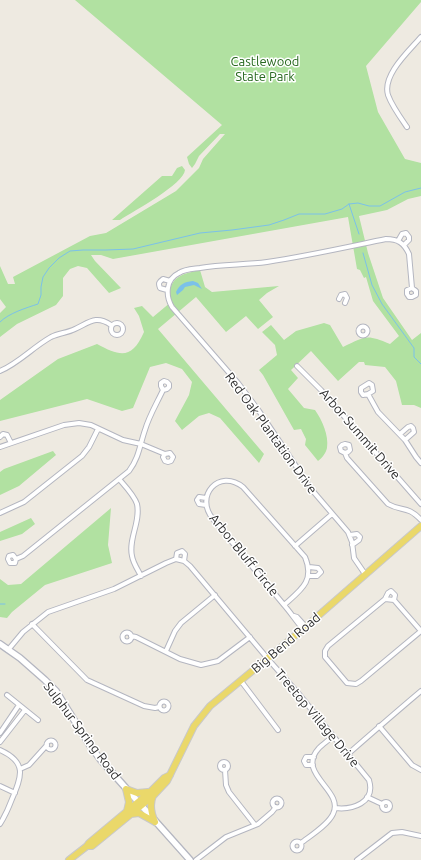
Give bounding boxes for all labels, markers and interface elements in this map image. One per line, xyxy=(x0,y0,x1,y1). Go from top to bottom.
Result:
park label: Castlewood State Park xyxy=(231,54,299,85)
street label: Red Oak Plantation Drive xyxy=(222,369,320,497)
street label: Arbor Summit Drive xyxy=(316,385,404,483)
street label: Arbor Bluff Circle xyxy=(206,511,282,599)
street label: Big Bend Road xyxy=(248,610,324,676)
street label: Treetop Village Drive xyxy=(271,666,363,770)
street label: Sulphur Spring Road xyxy=(40,679,124,783)

